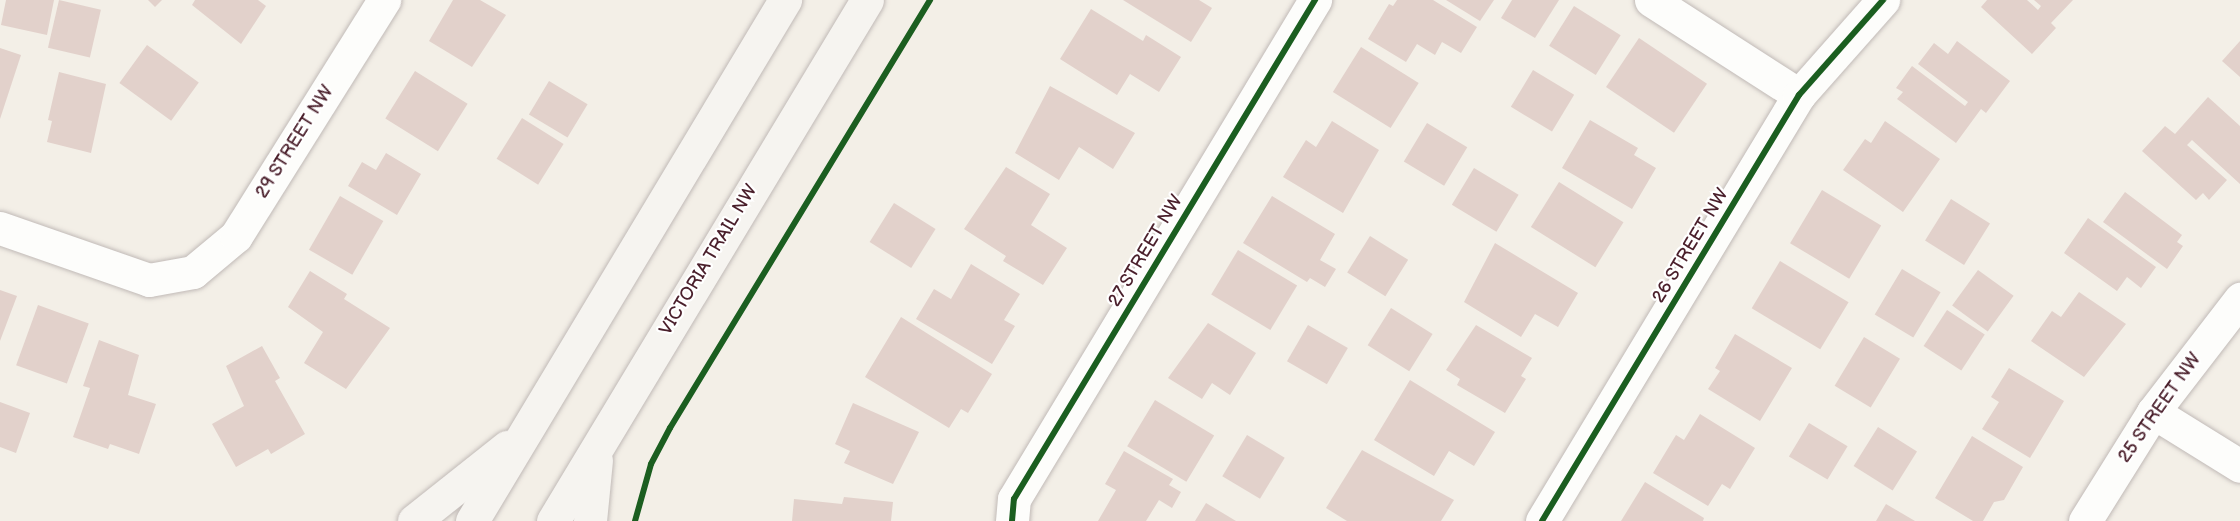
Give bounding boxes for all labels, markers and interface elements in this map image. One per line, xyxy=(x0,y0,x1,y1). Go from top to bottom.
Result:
street label: 29 STREET NW xyxy=(252,81,338,203)
street label: VICTORIA TRAIL NW xyxy=(655,180,763,340)
street label: 26 STREET NW xyxy=(1648,185,1734,307)
street label: 27 STREET NW xyxy=(1104,191,1188,311)
street label: 25 STREET NW xyxy=(2114,349,2206,467)

